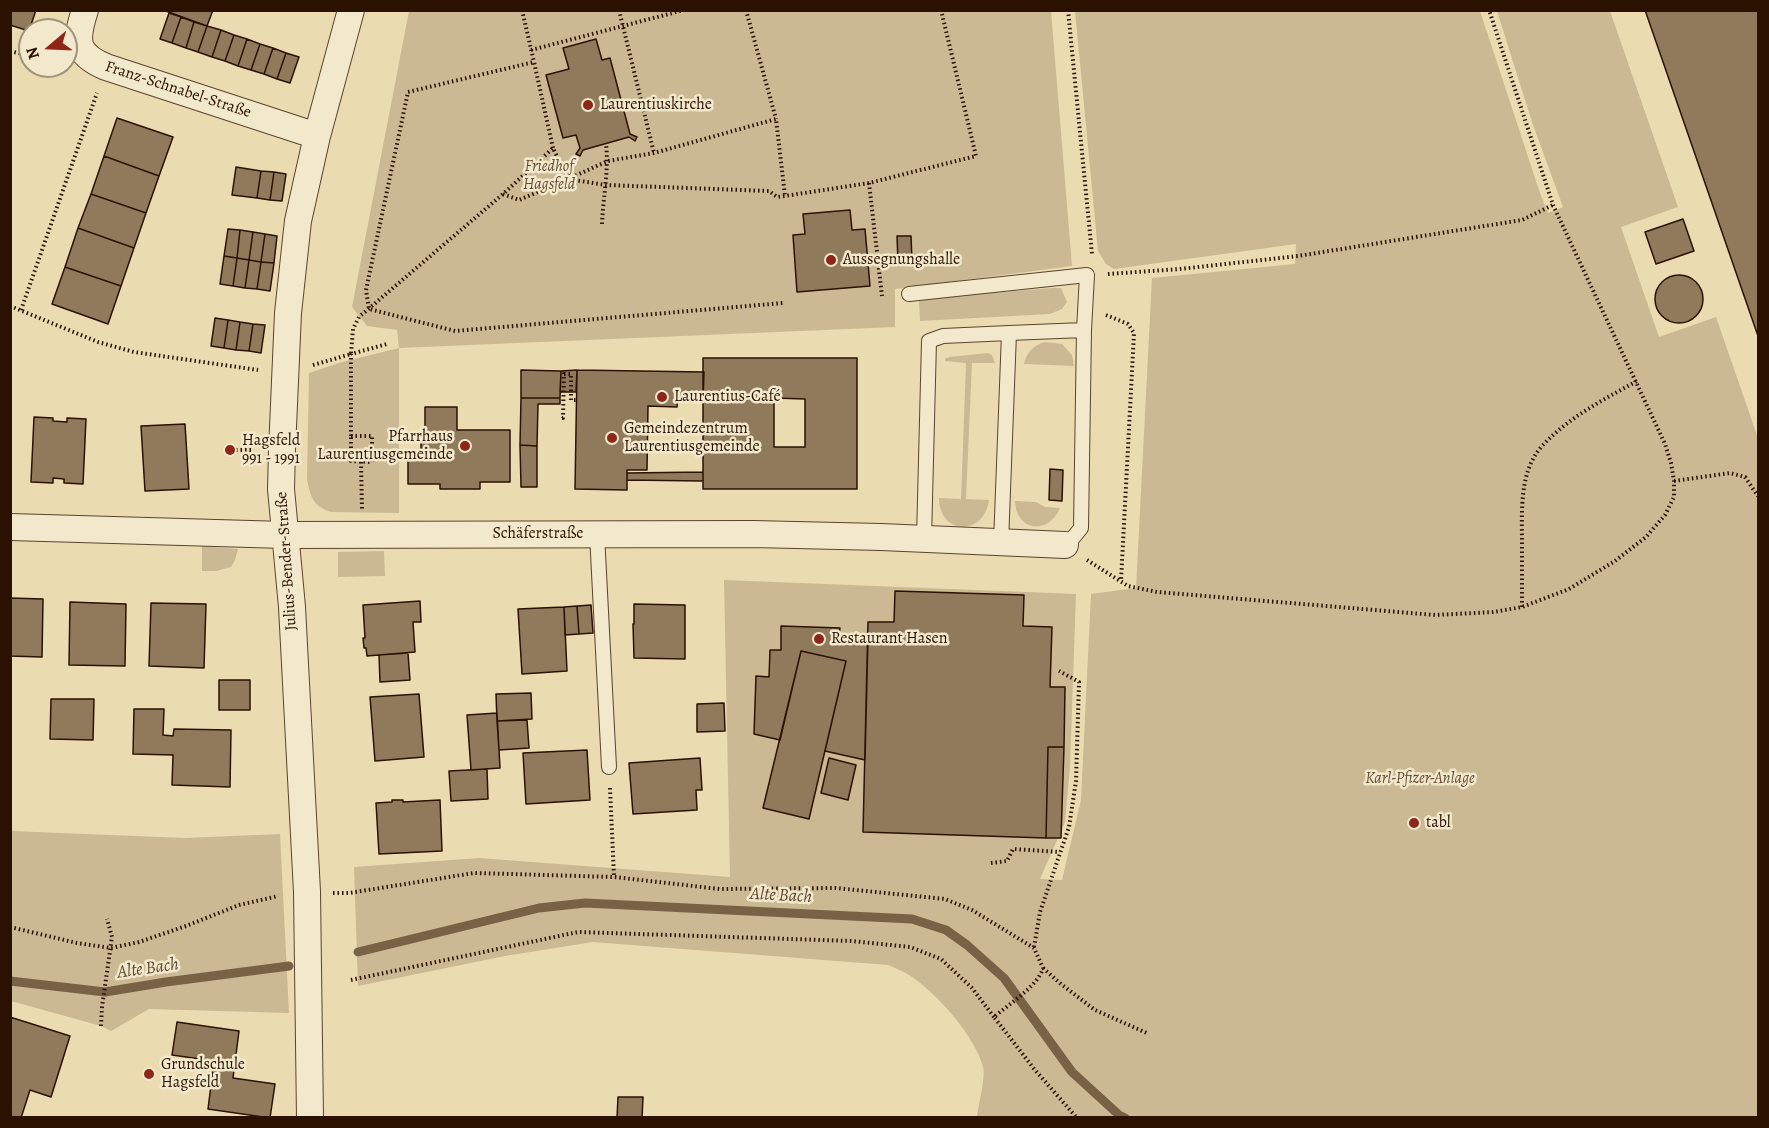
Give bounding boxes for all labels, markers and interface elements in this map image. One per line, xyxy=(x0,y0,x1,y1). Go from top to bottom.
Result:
north arrow xyxy=(18,18,78,78)
text: N xyxy=(21,44,45,62)
street label: Franz-Schnabel-Straße xyxy=(103,57,253,123)
place label: Laurentiuskirche xyxy=(600,95,712,115)
marker: Laurentiuskirche xyxy=(581,98,595,112)
park label: Friedhof Hagsfeld xyxy=(523,157,575,195)
place label: Aussegnungshalle xyxy=(843,250,960,270)
marker: Aussegnungshalle xyxy=(824,253,838,267)
place label: Laurentius-Café xyxy=(674,387,781,407)
marker: Laurentius-Café xyxy=(655,390,669,404)
place label: Gemeindezentrum Laurentiusgemeinde xyxy=(624,419,760,457)
place label: Pfarrhaus Laurentiusgemeinde xyxy=(317,427,453,465)
place label: Hagsfeld 991 - 1991 xyxy=(242,431,300,469)
marker: Gemeindezentrum Laurentiusgemeinde xyxy=(605,431,619,445)
marker: Pfarrhaus Laurentiusgemeinde xyxy=(458,439,472,453)
marker: Hagsfeld 991 - 1991 xyxy=(223,443,237,457)
street label: Julius-Bender-Straße xyxy=(273,491,301,631)
street label: Schäferstraße xyxy=(493,524,583,544)
place label: Restaurant Hasen xyxy=(831,629,947,649)
marker: Restaurant Hasen xyxy=(812,632,826,646)
park label: Karl-Pfizer-Anlage xyxy=(1365,769,1475,789)
place label: tabl xyxy=(1426,813,1451,833)
marker: tabl xyxy=(1407,816,1421,830)
water label: Alte Bach xyxy=(749,884,813,908)
water label: Alte Bach xyxy=(116,954,180,984)
place label: Grundschule Hagsfeld xyxy=(161,1055,245,1093)
marker: Grundschule Hagsfeld xyxy=(142,1067,156,1081)

